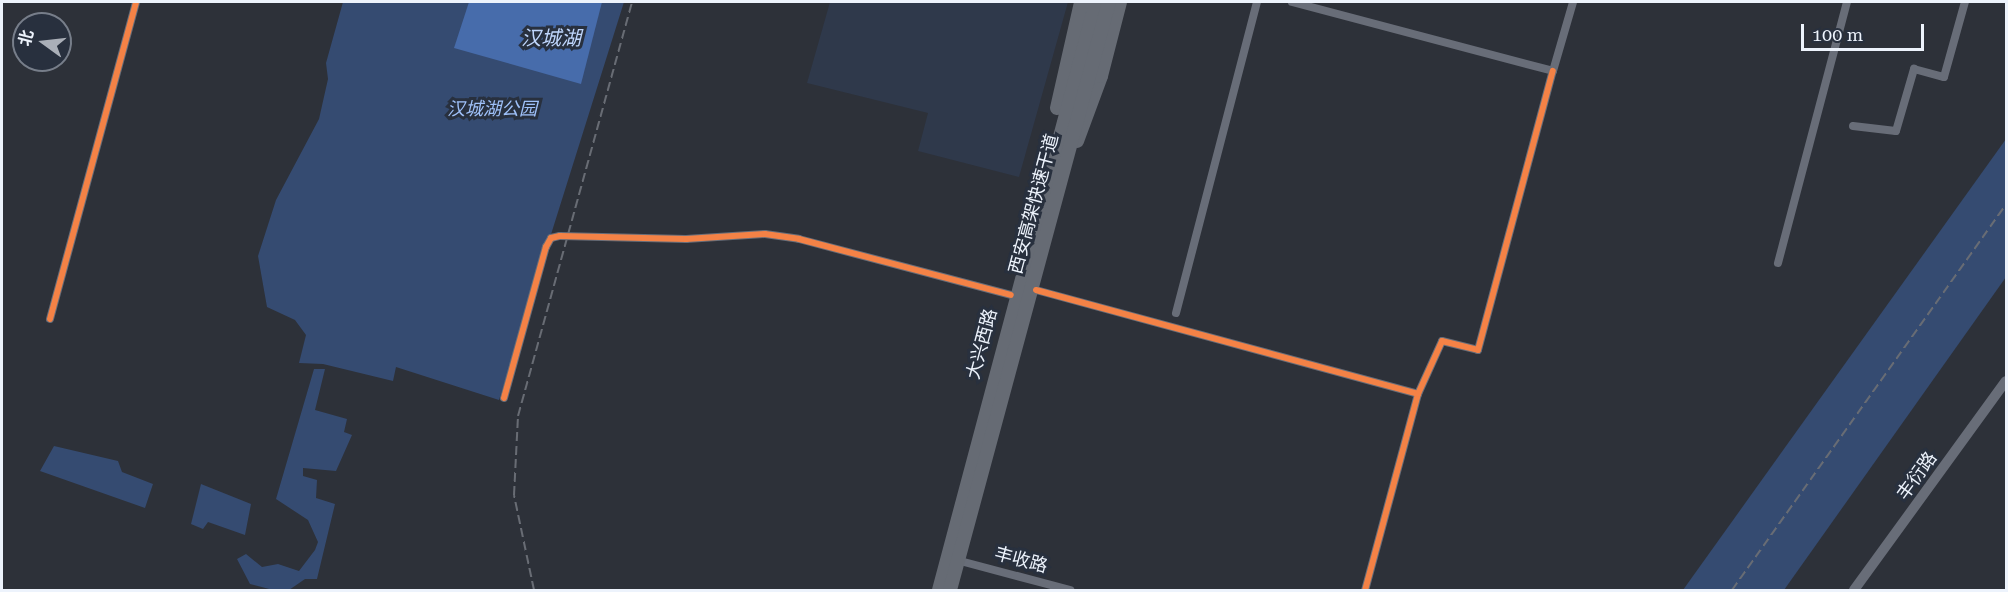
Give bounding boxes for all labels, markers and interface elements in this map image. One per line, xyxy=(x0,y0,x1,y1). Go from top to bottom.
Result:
north arrow xyxy=(12,12,72,72)
scale bar xyxy=(1804,12,1927,50)
text: 100 m xyxy=(1812,24,1863,45)
water label: 汉城湖 xyxy=(521,26,581,50)
text: 北 xyxy=(15,28,37,48)
park label: 汉城湖公园 xyxy=(447,98,537,120)
street label: 西安高架快速干道 xyxy=(1005,132,1063,276)
street label: 大兴西路 xyxy=(962,306,1002,382)
street label: 丰衍路 xyxy=(1892,448,1942,504)
street label: 丰收路 xyxy=(992,543,1050,577)

